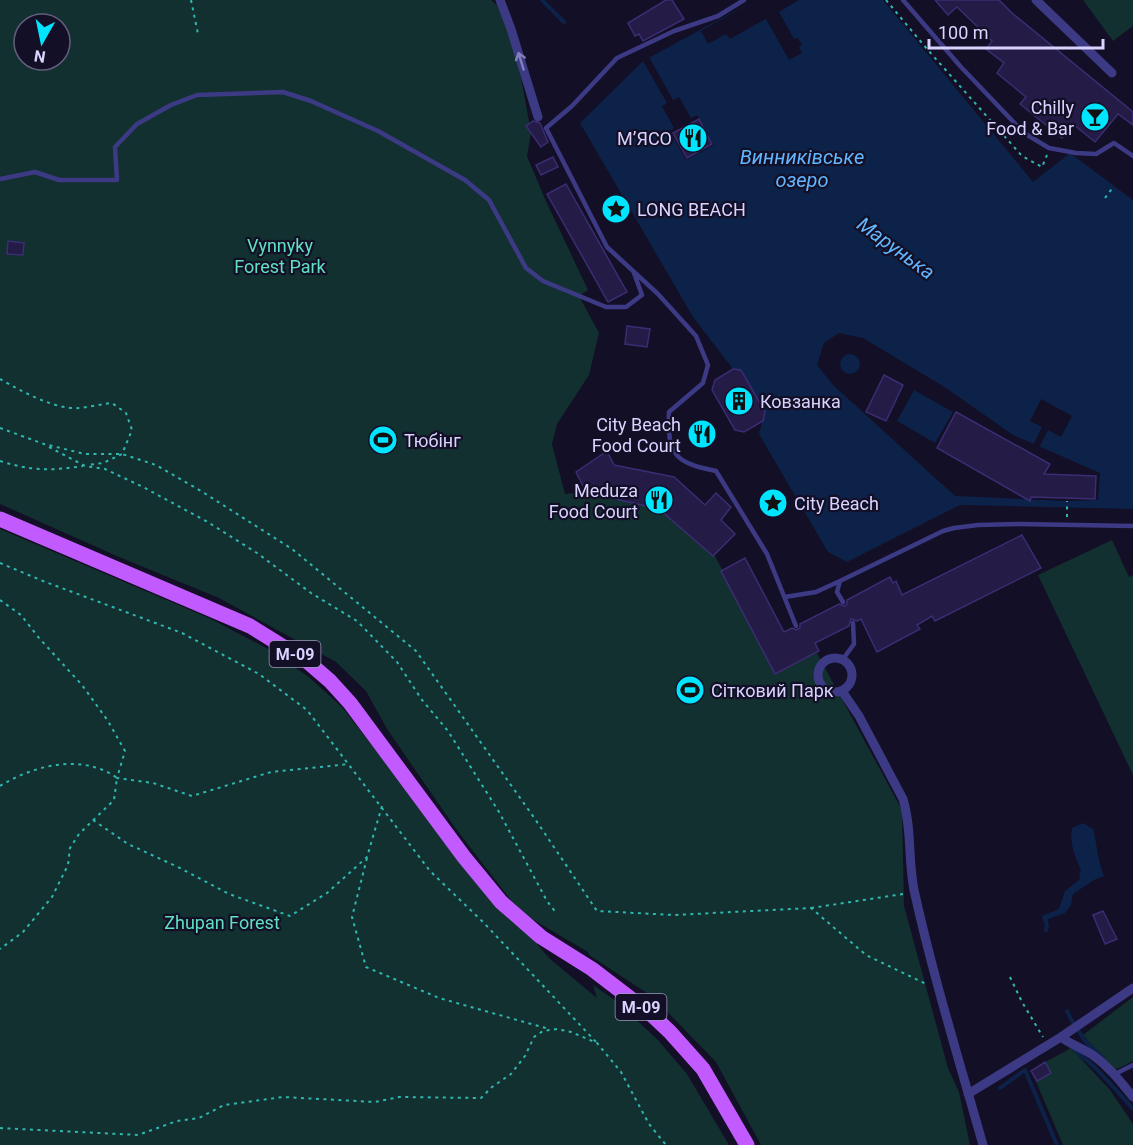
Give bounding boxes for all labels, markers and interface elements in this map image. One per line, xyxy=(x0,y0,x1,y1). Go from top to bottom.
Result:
north arrow xyxy=(12,12,72,72)
scale bar xyxy=(929,12,1103,50)
text: 100 m xyxy=(938,22,989,43)
text: N xyxy=(33,46,47,67)
one-way arrow xyxy=(515,52,526,71)
place label: Chilly Food & Bar xyxy=(986,97,1074,139)
bar icon: Chilly Food & Bar xyxy=(1079,101,1111,133)
restaurant icon: М’ЯСО xyxy=(677,122,709,154)
place label: М’ЯСО xyxy=(617,128,672,149)
water label: Винниківське озеро xyxy=(740,145,864,192)
place icon: LONG BEACH xyxy=(600,193,632,225)
place label: LONG BEACH xyxy=(637,199,746,220)
water label: Марунька xyxy=(852,212,940,284)
park label: Vynnyky Forest Park xyxy=(234,235,327,277)
building icon: Ковзанка xyxy=(723,385,755,417)
place label: Ковзанка xyxy=(760,391,841,412)
place label: City Beach Food Court xyxy=(592,414,681,456)
restaurant icon: City Beach Food Court xyxy=(686,418,718,450)
sports icon: Тюбінг xyxy=(367,424,399,456)
place label: Тюбінг xyxy=(404,430,461,451)
place label: Meduza Food Court xyxy=(549,480,638,522)
restaurant icon: Meduza Food Court xyxy=(643,484,675,516)
place icon: City Beach xyxy=(757,487,789,519)
place label: City Beach xyxy=(794,493,879,514)
road number: М-09 xyxy=(270,641,320,667)
sports icon: Сітковий Парк xyxy=(674,674,706,706)
place label: Сітковий Парк xyxy=(711,680,834,701)
park label: Zhupan Forest xyxy=(164,912,280,933)
road number: М-09 xyxy=(616,994,666,1020)

